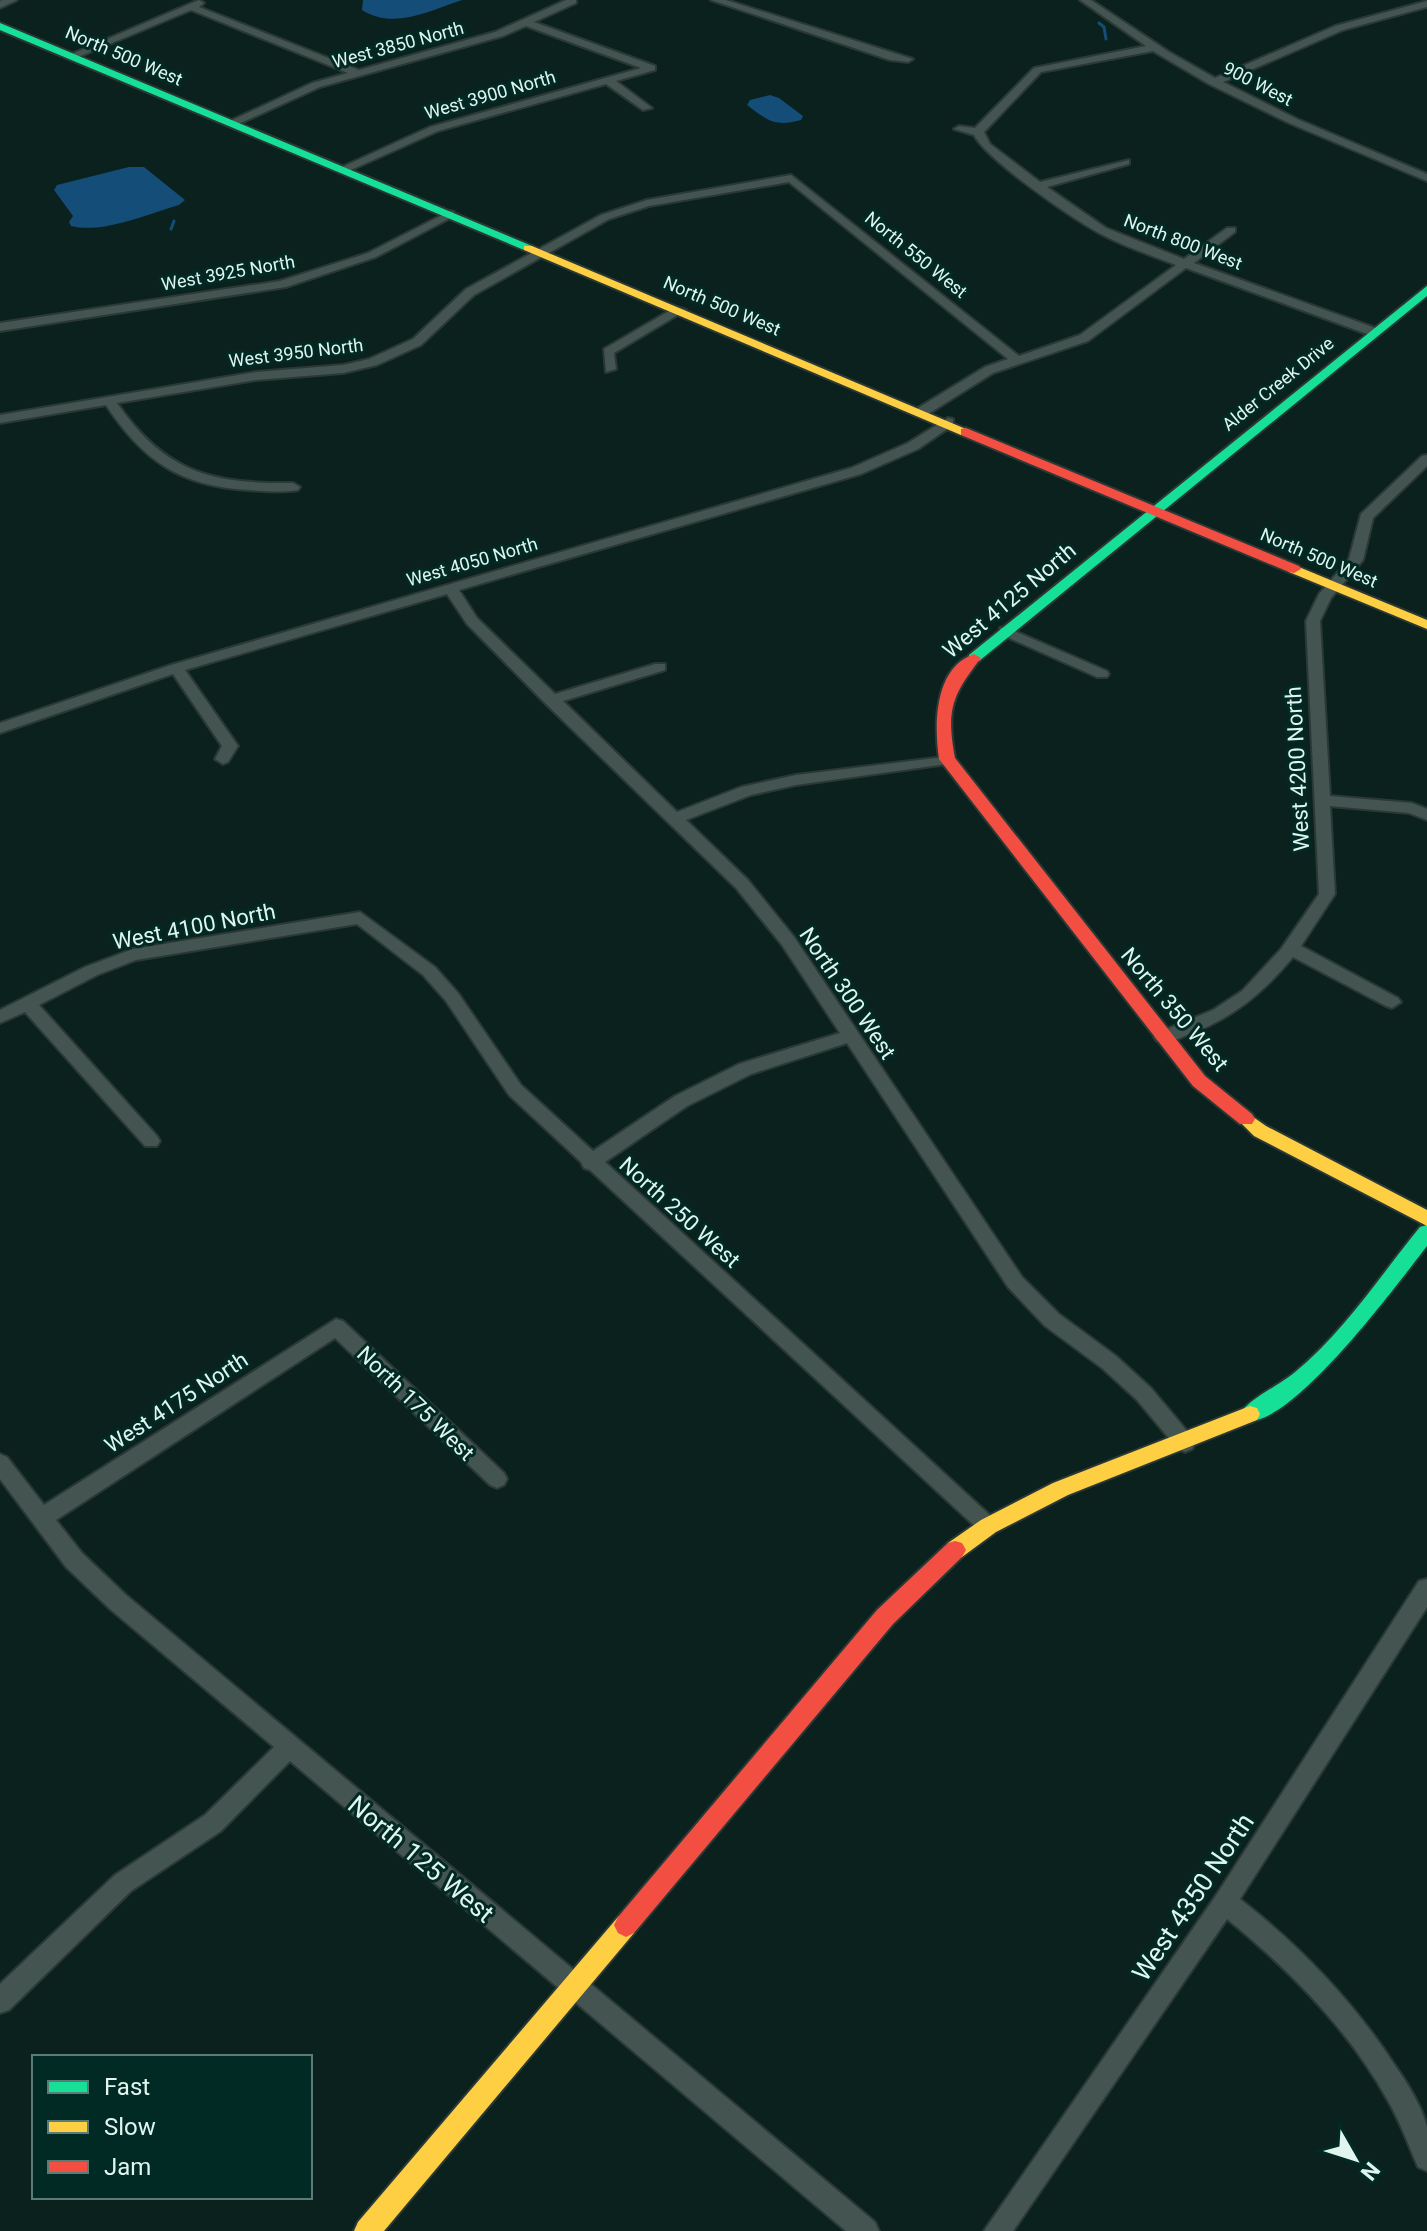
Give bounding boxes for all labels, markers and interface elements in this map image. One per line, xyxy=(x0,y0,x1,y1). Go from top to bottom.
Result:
street label: West 3850 North xyxy=(330,17,466,72)
street label: North 500 West xyxy=(62,21,186,90)
street label: 900 West xyxy=(1220,57,1297,110)
street label: West 3900 North xyxy=(422,66,558,123)
street label: North 550 West xyxy=(861,207,972,302)
street label: North 800 West xyxy=(1121,209,1245,274)
street label: West 3925 North xyxy=(159,250,296,295)
street label: North 500 West xyxy=(660,271,784,340)
street label: Alder Creek Drive xyxy=(1218,332,1338,435)
street label: West 3950 North xyxy=(228,334,364,371)
street label: North 500 West xyxy=(1257,523,1381,592)
street label: West 4050 North xyxy=(404,533,540,590)
street label: West 4125 North xyxy=(938,538,1081,663)
street label: West 4200 North xyxy=(1281,686,1314,852)
street label: West 4100 North xyxy=(111,898,278,955)
street label: North 300 West xyxy=(794,923,901,1064)
street label: North 350 West xyxy=(1116,943,1233,1076)
street label: North 250 West xyxy=(614,1152,745,1273)
street label: North 175 West xyxy=(352,1341,479,1465)
street label: West 4175 North xyxy=(100,1347,252,1458)
street label: North 125 West xyxy=(342,1789,500,1929)
street label: West 4350 North xyxy=(1126,1808,1260,1986)
legend xyxy=(32,2055,312,2199)
text: Fast xyxy=(104,2073,150,2101)
text: Slow xyxy=(104,2113,156,2141)
north arrow xyxy=(1315,2119,1395,2199)
text: Jam xyxy=(104,2153,151,2181)
text: N xyxy=(1356,2157,1385,2185)

